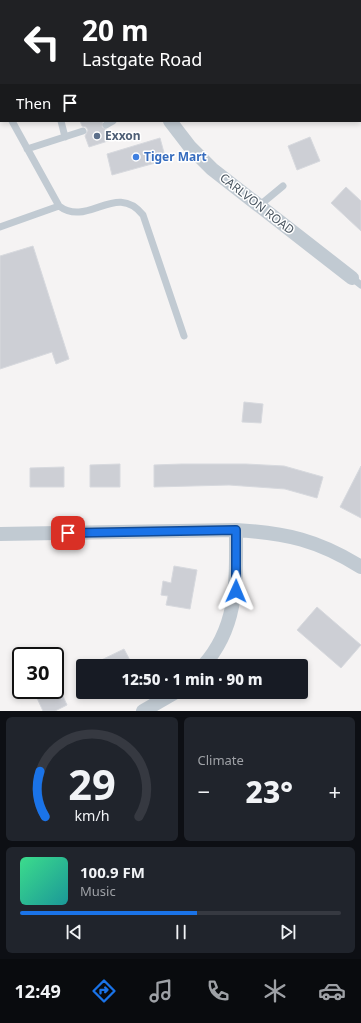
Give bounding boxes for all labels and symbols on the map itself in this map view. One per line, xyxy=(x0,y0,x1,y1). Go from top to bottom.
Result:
place label: Exxon xyxy=(105,127,141,144)
marker: Exxon xyxy=(92,131,102,141)
place label: Tiger Mart xyxy=(144,148,207,165)
marker: Tiger Mart xyxy=(131,152,141,162)
street label: CARLVON ROAD xyxy=(216,169,298,238)
pin xyxy=(51,516,85,550)
position arrow xyxy=(215,570,257,612)
speed limit sign: 30 xyxy=(12,647,64,699)

